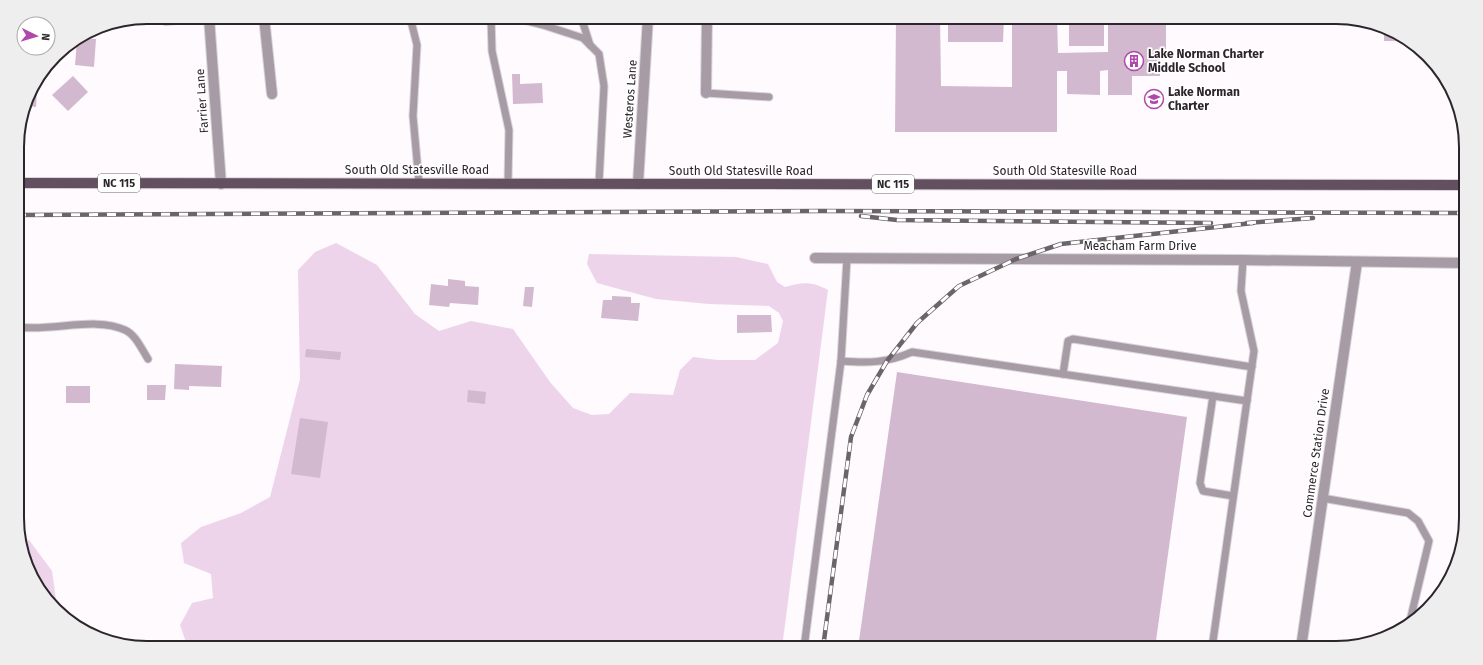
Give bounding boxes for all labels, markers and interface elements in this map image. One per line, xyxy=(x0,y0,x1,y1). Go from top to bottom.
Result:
north arrow xyxy=(16,16,56,56)
text: N xyxy=(39,33,52,41)
place label: Lake Norman Charter Middle School xyxy=(1148,47,1264,75)
building icon: Lake Norman Charter Middle School xyxy=(1123,50,1145,72)
street label: Westeros Lane xyxy=(620,59,640,139)
street label: Farrier Lane xyxy=(193,68,211,134)
place label: Lake Norman Charter xyxy=(1168,85,1240,113)
school or university icon: Lake Norman Charter xyxy=(1143,88,1165,110)
street label: South Old Statesville Road xyxy=(345,163,489,177)
street label: South Old Statesville Road xyxy=(669,164,813,178)
street label: South Old Statesville Road xyxy=(993,164,1137,178)
road number: NC 115 xyxy=(98,174,140,192)
road number: NC 115 xyxy=(872,175,914,193)
street label: Meacham Farm Drive xyxy=(1084,239,1196,253)
street label: Commerce Station Drive xyxy=(1300,387,1332,519)

